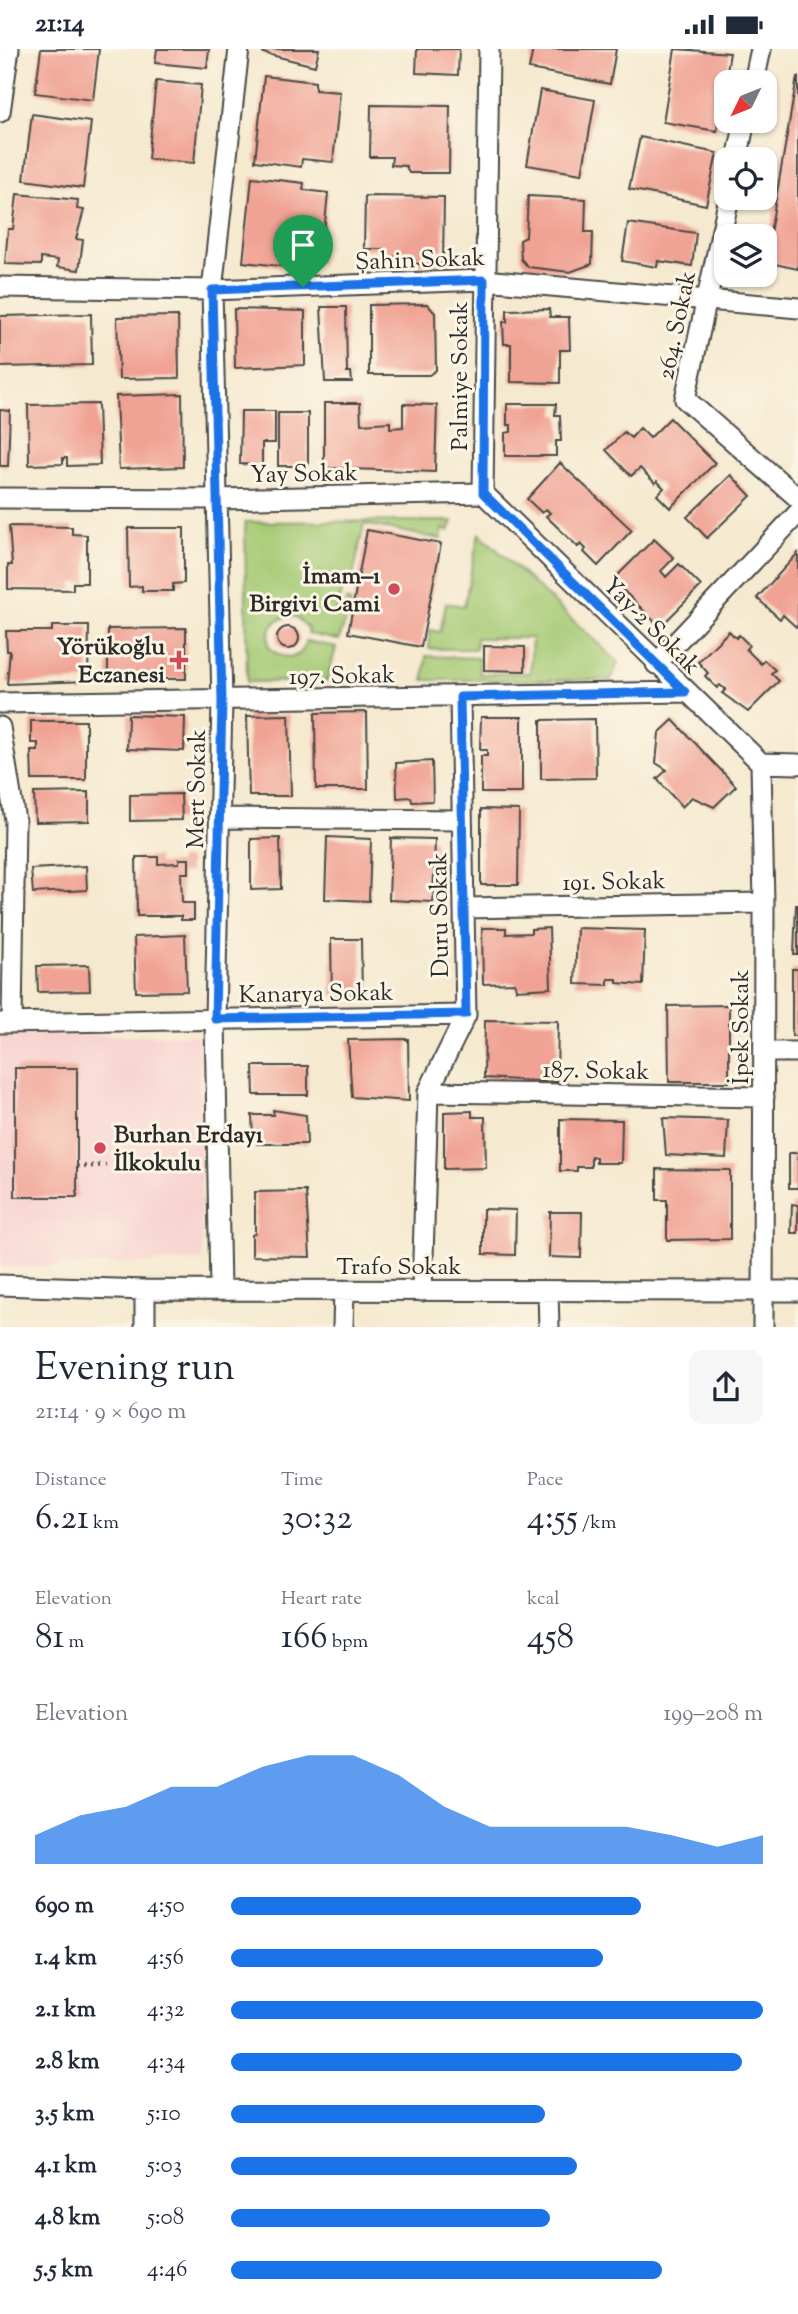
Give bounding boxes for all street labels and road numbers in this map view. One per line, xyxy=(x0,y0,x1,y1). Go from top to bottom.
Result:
street label: Şahin Sokak xyxy=(354,242,486,280)
street label: 264. Sokak xyxy=(650,268,706,383)
street label: Palmiye Sokak xyxy=(444,301,478,451)
street label: Yay Sokak xyxy=(250,457,358,493)
street label: Yay-2 Sokak xyxy=(594,570,707,683)
street label: 197. Sokak xyxy=(289,659,395,695)
street label: Mert Sokak xyxy=(180,729,216,849)
street label: Duru Sokak xyxy=(423,852,459,978)
street label: 191. Sokak xyxy=(562,865,666,901)
street label: İpek Sokak xyxy=(725,970,759,1084)
street label: Kanarya Sokak xyxy=(238,977,394,1013)
street label: 187. Sokak xyxy=(542,1054,650,1090)
street label: Trafo Sokak xyxy=(336,1251,462,1285)

